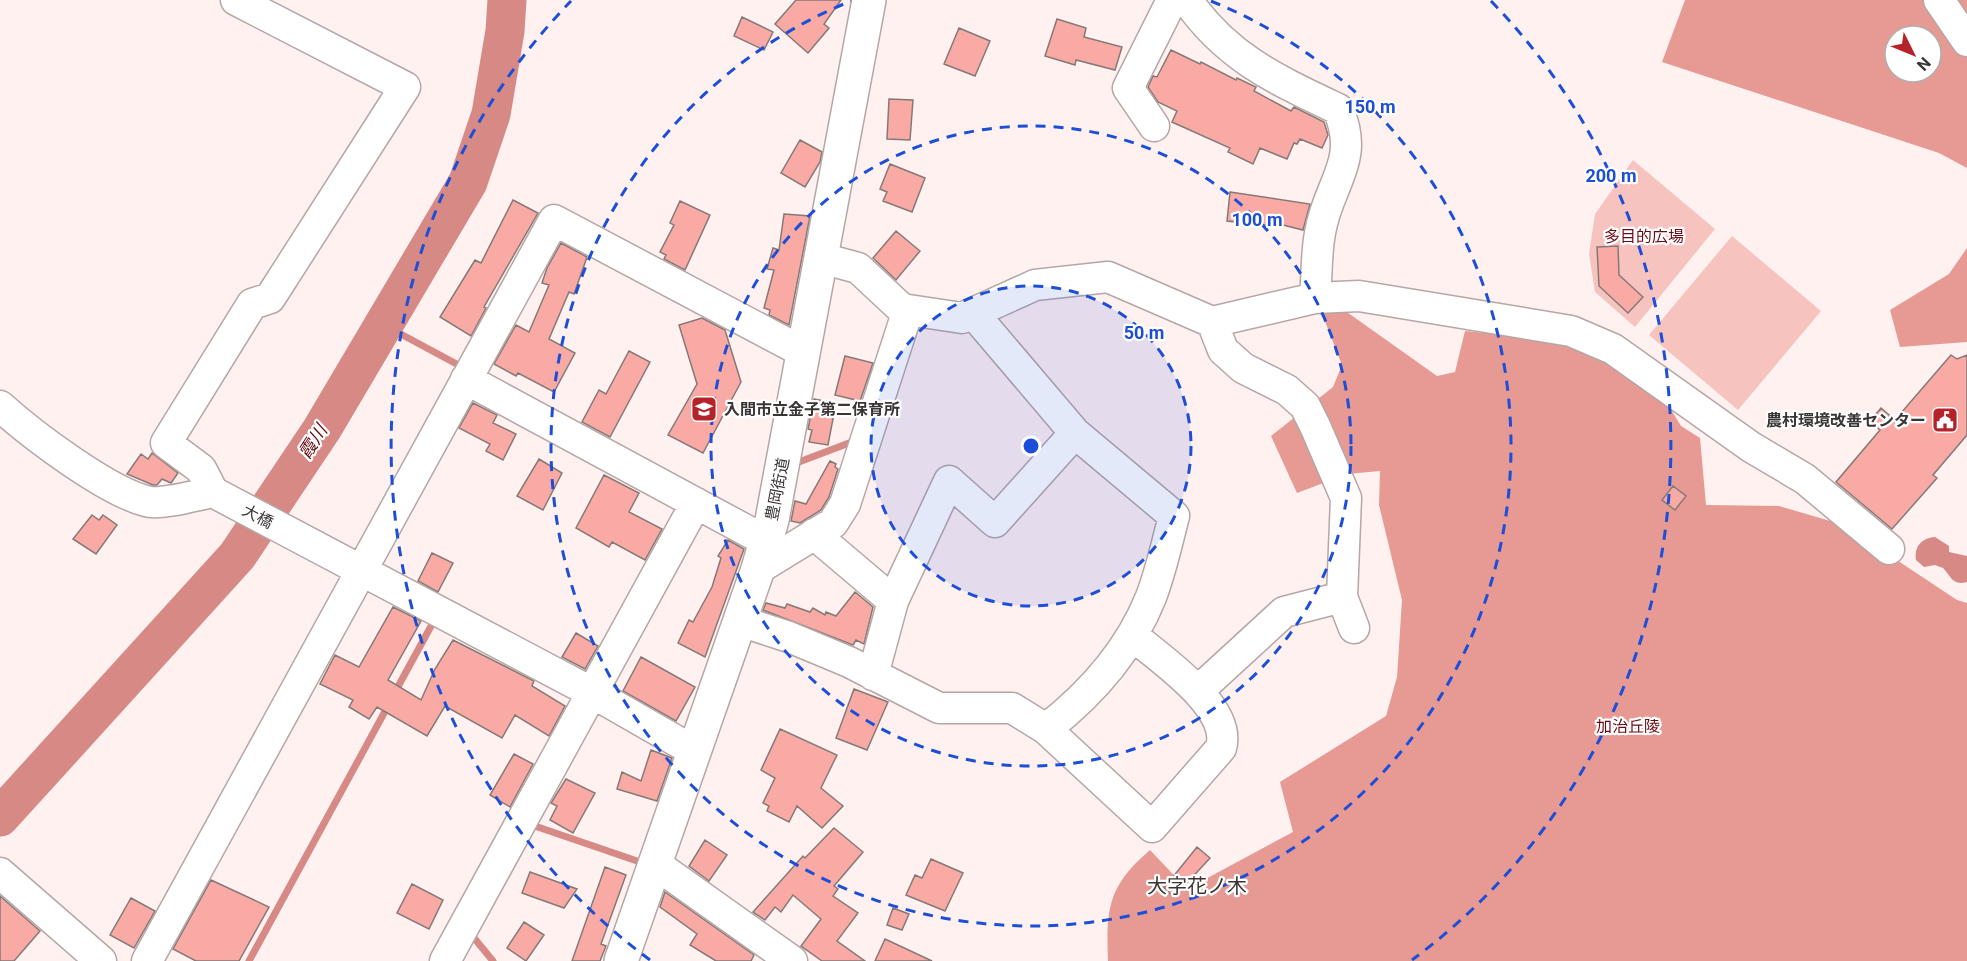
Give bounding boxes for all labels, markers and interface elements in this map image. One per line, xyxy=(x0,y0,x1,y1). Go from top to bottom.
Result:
north arrow xyxy=(1883,24,1943,84)
text: N xyxy=(1913,53,1934,74)
text: 150 m xyxy=(1344,96,1396,117)
text: 200 m xyxy=(1585,165,1637,186)
text: 100 m xyxy=(1231,209,1283,230)
park label: 多目的広場 xyxy=(1604,227,1684,246)
text: 50 m xyxy=(1124,322,1164,343)
school or university icon: 入間市立金子第二保育所 xyxy=(689,394,719,424)
place label: 入間市立金子第二保育所 xyxy=(724,400,900,419)
public building icon: 農村環境改善センター xyxy=(1930,405,1960,435)
place label: 農村環境改善センター xyxy=(1766,411,1926,430)
water label: 霞川 xyxy=(294,419,332,463)
centre of rings xyxy=(1021,436,1041,456)
street label: 豊岡街道 xyxy=(762,456,793,522)
street label: 大橋 xyxy=(239,501,276,532)
park label: 加治丘陵 xyxy=(1596,717,1660,736)
district label: 大字花ノ木 xyxy=(1147,874,1247,898)

